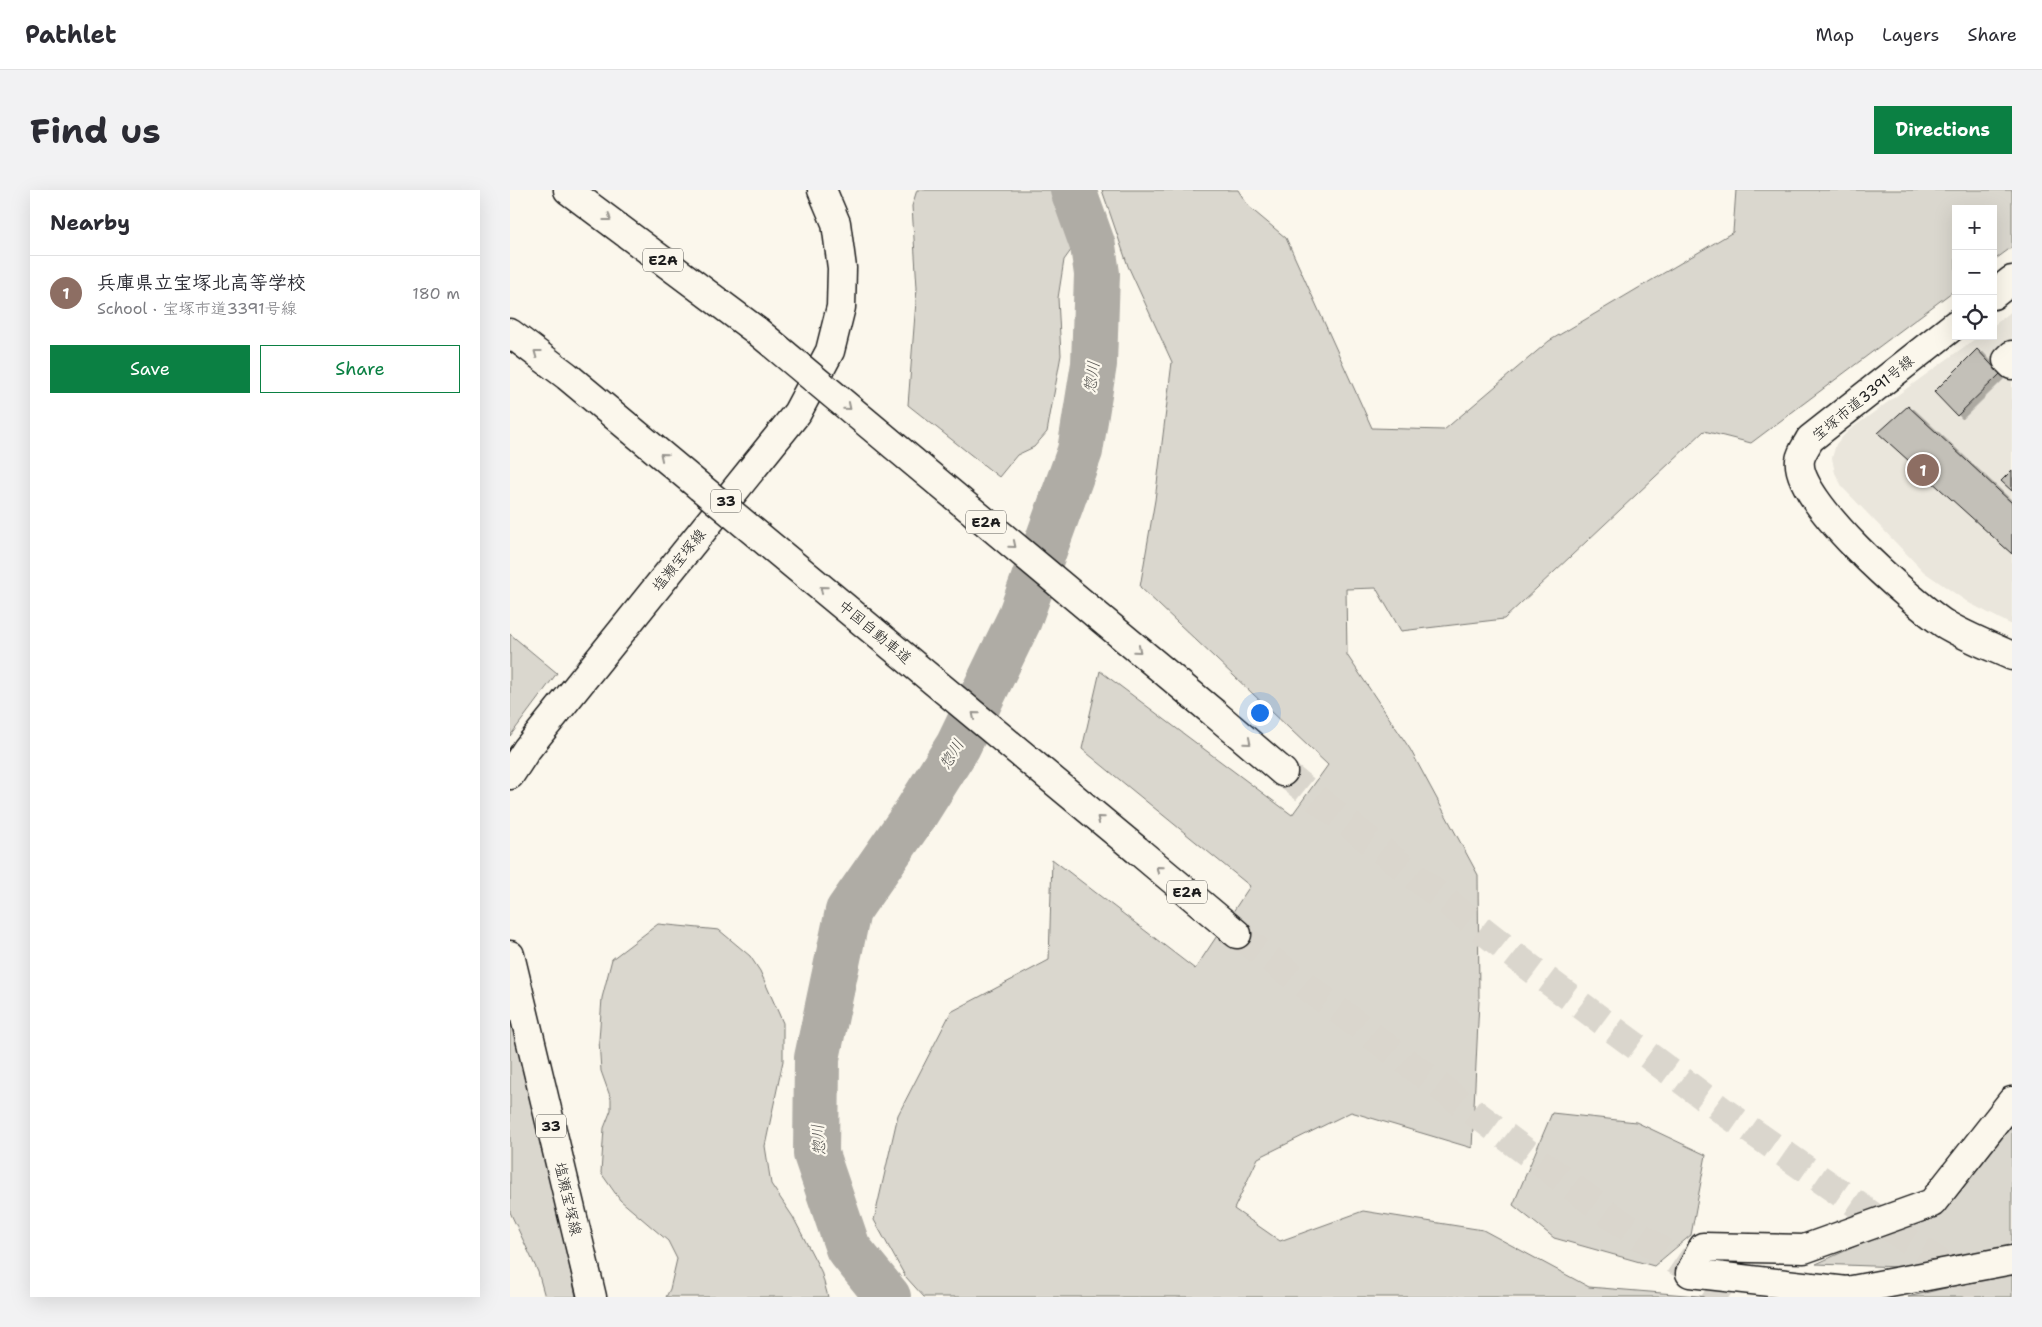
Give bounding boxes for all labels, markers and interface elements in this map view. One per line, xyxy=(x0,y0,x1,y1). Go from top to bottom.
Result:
text: Pathlet xyxy=(25,19,116,51)
text: Map xyxy=(1816,23,1854,47)
text: Layers xyxy=(1882,23,1939,47)
text: Share xyxy=(1967,23,2017,47)
button: Directions xyxy=(1874,106,2012,154)
text: Find us xyxy=(30,107,161,154)
map controls xyxy=(1952,205,1997,340)
button: + xyxy=(1952,205,1997,250)
text: Nearby xyxy=(50,209,130,237)
one-way arrow xyxy=(602,213,611,221)
road number: E2A xyxy=(643,248,683,272)
button: − xyxy=(1952,250,1997,295)
text: 兵庫県立宝塚北高等学校 xyxy=(97,270,306,295)
text: 1 xyxy=(62,283,70,304)
text: 180 m xyxy=(412,283,460,304)
button: locate xyxy=(1952,295,1997,340)
text: School · 宝塚市道3391号線 xyxy=(97,298,297,319)
button: Save xyxy=(50,345,250,393)
button: Share xyxy=(260,345,460,393)
one-way arrow xyxy=(534,351,543,359)
street label: 宝塚市道3391号線 xyxy=(1808,351,1918,445)
water label: 惣川 xyxy=(1079,360,1104,394)
one-way arrow xyxy=(843,401,852,410)
pin: 1 xyxy=(1907,451,1939,489)
one-way arrow xyxy=(660,453,669,462)
road number: 33 xyxy=(711,490,741,512)
road number: E2A xyxy=(966,511,1006,534)
street label: 塩瀬宝塚線 xyxy=(648,525,710,595)
one-way arrow xyxy=(1007,540,1016,548)
one-way arrow xyxy=(820,586,829,595)
street label: 中国自動車道 xyxy=(834,595,916,669)
one-way arrow xyxy=(1132,644,1141,653)
your location xyxy=(1247,700,1273,726)
one-way arrow xyxy=(971,712,980,721)
water label: 惣川 xyxy=(934,735,969,773)
one-way arrow xyxy=(1243,737,1252,746)
one-way arrow xyxy=(1096,816,1105,825)
one-way arrow xyxy=(1156,866,1165,875)
road number: E2A xyxy=(1167,880,1207,904)
road number: 33 xyxy=(536,1114,566,1138)
water label: 惣川 xyxy=(807,1123,830,1157)
street label: 塩瀬宝塚線 xyxy=(550,1160,586,1238)

